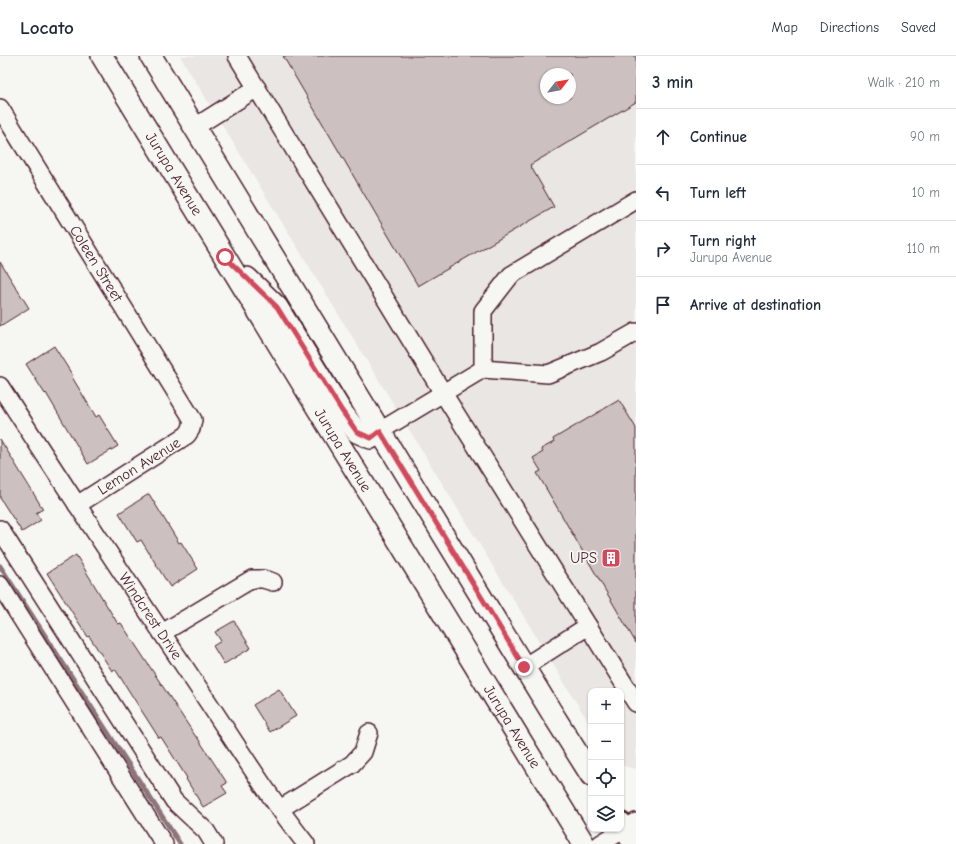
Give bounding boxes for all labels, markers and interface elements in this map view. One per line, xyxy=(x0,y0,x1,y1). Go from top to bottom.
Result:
text: Locato xyxy=(20,17,74,39)
text: Map xyxy=(771,19,798,36)
text: Directions xyxy=(820,19,879,36)
text: Saved xyxy=(901,19,936,36)
north arrow xyxy=(540,68,576,104)
text: 3 min xyxy=(652,73,693,92)
text: Walk · 210 m xyxy=(868,75,940,90)
icon: ahead xyxy=(652,126,674,148)
text: Continue xyxy=(690,128,747,146)
street label: Jurupa Avenue xyxy=(142,129,207,219)
text: 90 m xyxy=(910,129,940,144)
icon: left xyxy=(652,182,674,204)
text: Turn left xyxy=(690,184,746,202)
text: 10 m xyxy=(912,185,940,200)
street label: Coleen Street xyxy=(66,222,127,306)
text: Turn right xyxy=(690,232,756,250)
icon: right xyxy=(652,238,674,260)
text: 110 m xyxy=(907,241,940,256)
route start xyxy=(216,248,234,266)
text: Jurupa Avenue xyxy=(690,250,772,265)
icon: arrive xyxy=(652,294,674,316)
text: Arrive at destination xyxy=(690,296,821,314)
street label: Jurupa Avenue xyxy=(311,405,376,496)
street label: Lemon Avenue xyxy=(94,433,184,499)
building icon: UPS xyxy=(600,547,622,569)
place label: UPS xyxy=(570,549,597,567)
street label: Windcrest Drive xyxy=(115,569,186,663)
route end xyxy=(515,658,533,676)
street label: Jurupa Avenue xyxy=(480,681,545,772)
map controls xyxy=(588,688,624,832)
button: + xyxy=(588,688,624,724)
button: − xyxy=(588,724,624,760)
button: locate xyxy=(588,760,624,796)
button: layers xyxy=(588,796,624,832)

